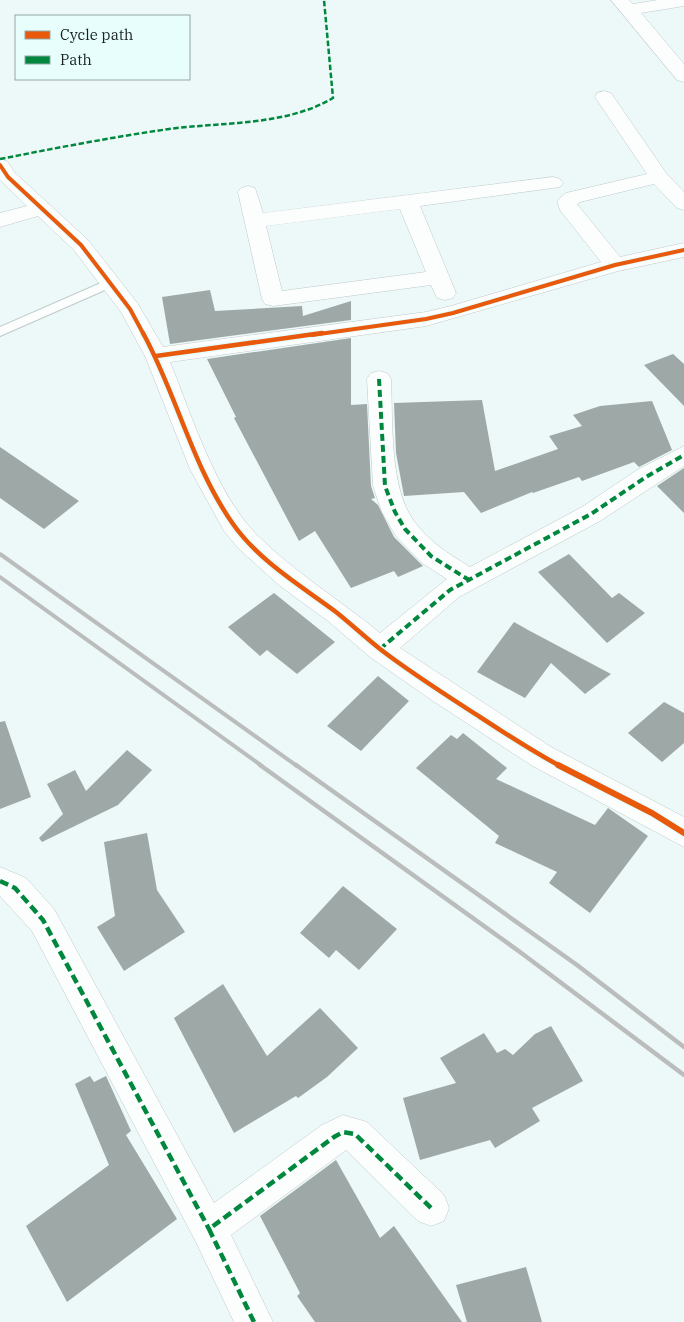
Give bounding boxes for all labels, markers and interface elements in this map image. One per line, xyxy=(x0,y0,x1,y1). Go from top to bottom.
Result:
legend xyxy=(15,15,190,80)
text: Cycle path xyxy=(60,25,133,44)
text: Path xyxy=(60,50,92,69)

